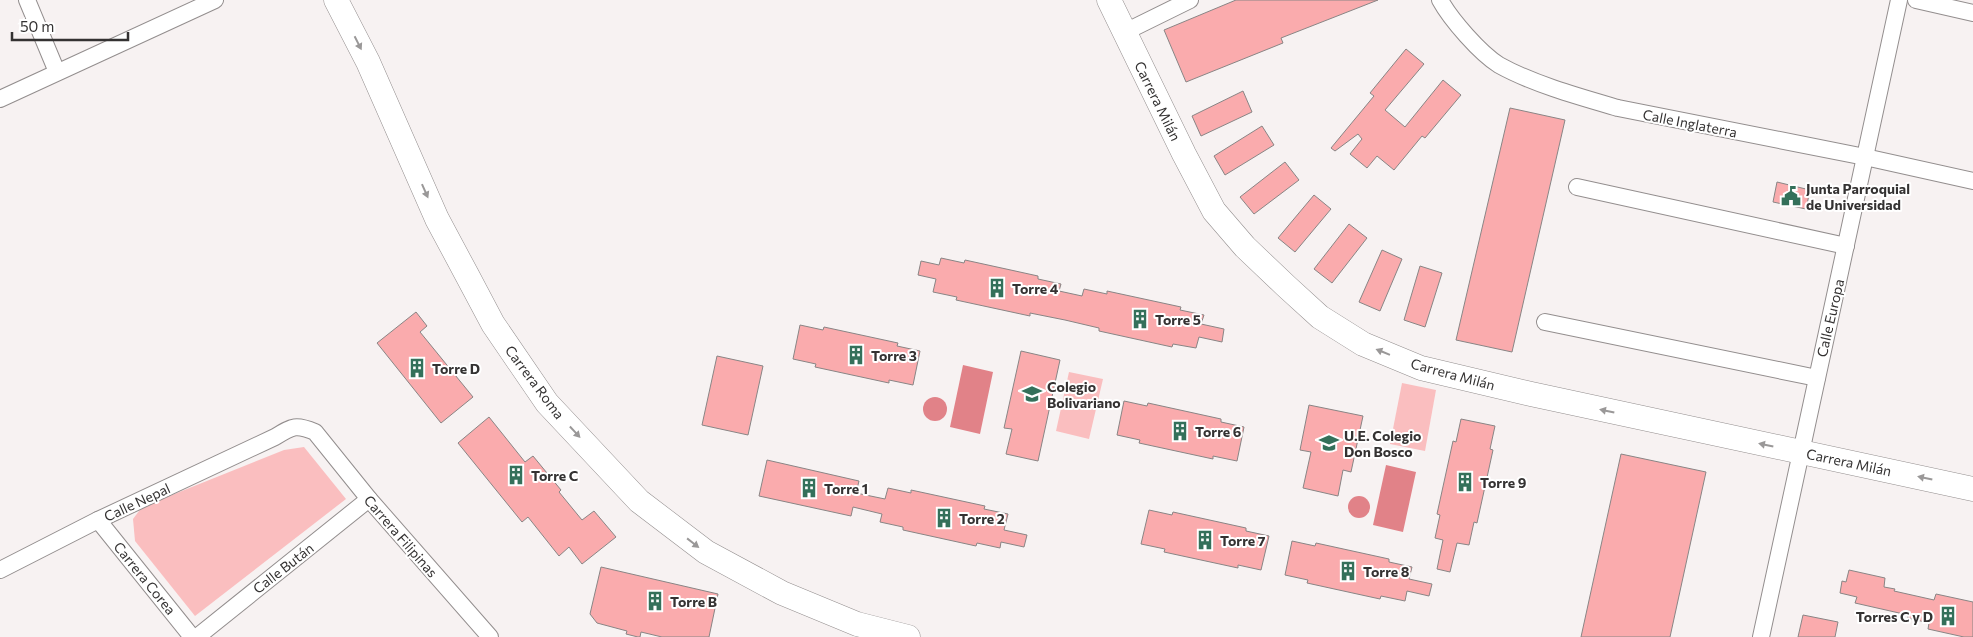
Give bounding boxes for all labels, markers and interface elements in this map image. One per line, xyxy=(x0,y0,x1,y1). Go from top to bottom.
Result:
scale bar xyxy=(12,10,129,42)
text: 50 m xyxy=(20,17,54,35)
one-way arrow xyxy=(354,36,362,51)
street label: Carrera Milán xyxy=(1131,58,1185,144)
street label: Calle Inglaterra xyxy=(1641,106,1739,140)
place label: Junta Parroquial de Universidad xyxy=(1806,180,1910,213)
one-way arrow xyxy=(422,184,430,198)
public building icon: Junta Parroquial de Universidad xyxy=(1780,185,1802,207)
building icon: Torre 4 xyxy=(986,277,1008,299)
street label: Calle Europa xyxy=(1813,277,1847,359)
place label: Torre 4 xyxy=(1012,280,1059,297)
building icon: Torre 5 xyxy=(1129,308,1151,330)
place label: Torre 5 xyxy=(1155,311,1201,328)
street label: Carrera Roma xyxy=(502,342,568,422)
building icon: Torre 3 xyxy=(845,344,867,366)
place label: Torre 3 xyxy=(871,347,917,364)
one-way arrow xyxy=(1376,348,1390,356)
street label: Carrera Milán xyxy=(1409,355,1497,393)
building icon: Torre D xyxy=(406,357,428,379)
place label: Torre D xyxy=(432,360,480,377)
place label: Colegio Bolivariano xyxy=(1047,378,1121,411)
school or university icon: Colegio Bolivariano xyxy=(1021,383,1043,405)
one-way arrow xyxy=(1600,407,1615,415)
building icon: Torre 6 xyxy=(1169,420,1191,442)
place label: Torre 6 xyxy=(1195,423,1242,440)
one-way arrow xyxy=(569,426,581,438)
place label: U.E. Colegio Don Bosco xyxy=(1344,427,1421,460)
school or university icon: U.E. Colegio Don Bosco xyxy=(1318,432,1340,454)
one-way arrow xyxy=(1759,441,1774,449)
street label: Carrera Milán xyxy=(1805,445,1893,479)
building icon: Torre C xyxy=(505,464,527,486)
place label: Torre C xyxy=(531,467,578,484)
building icon: Torre 9 xyxy=(1454,471,1476,493)
place label: Torre 9 xyxy=(1480,474,1527,491)
one-way arrow xyxy=(1917,474,1933,482)
building icon: Torre 1 xyxy=(798,477,820,499)
street label: Calle Nepal xyxy=(101,479,173,525)
place label: Torre 1 xyxy=(824,480,868,497)
street label: Carrera Filipinas xyxy=(361,492,441,580)
building icon: Torre 2 xyxy=(933,507,955,529)
place label: Torre 2 xyxy=(959,510,1005,527)
building icon: Torre 7 xyxy=(1194,529,1216,551)
place label: Torre 7 xyxy=(1220,532,1266,549)
one-way arrow xyxy=(687,537,700,548)
street label: Carrera Corea xyxy=(110,538,180,618)
street label: Calle Bután xyxy=(249,539,317,597)
building icon: Torre 8 xyxy=(1337,560,1359,582)
place label: Torre 8 xyxy=(1363,563,1410,580)
building icon: Torre B xyxy=(644,590,666,612)
place label: Torre B xyxy=(670,593,717,610)
building icon: Torres C y D xyxy=(1937,605,1959,627)
place label: Torres C y D xyxy=(1856,608,1933,625)

